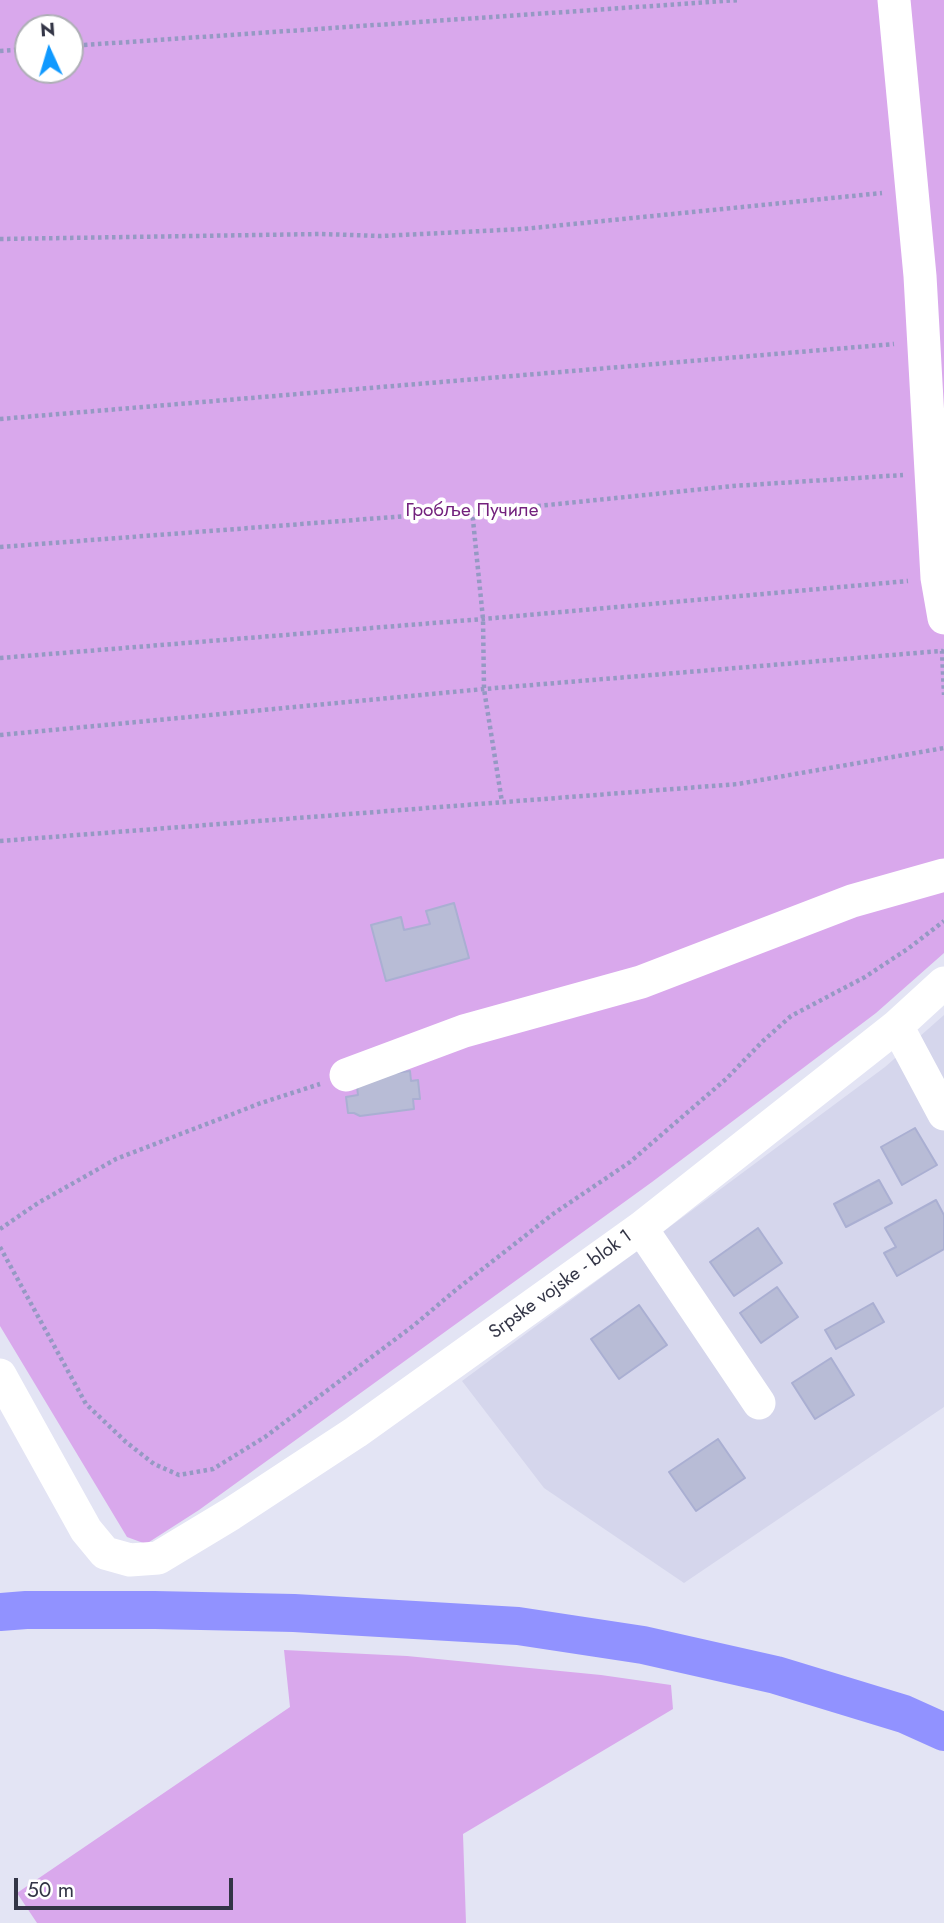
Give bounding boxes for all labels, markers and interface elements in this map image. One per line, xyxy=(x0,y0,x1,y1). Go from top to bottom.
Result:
north arrow xyxy=(14,14,84,84)
text: N xyxy=(39,16,56,44)
park label: Гробље Пучиле xyxy=(406,500,538,522)
street label: Srpske vojske - blok 1 xyxy=(485,1225,637,1345)
scale bar xyxy=(18,1864,236,1908)
text: 50 m xyxy=(27,1875,74,1905)

